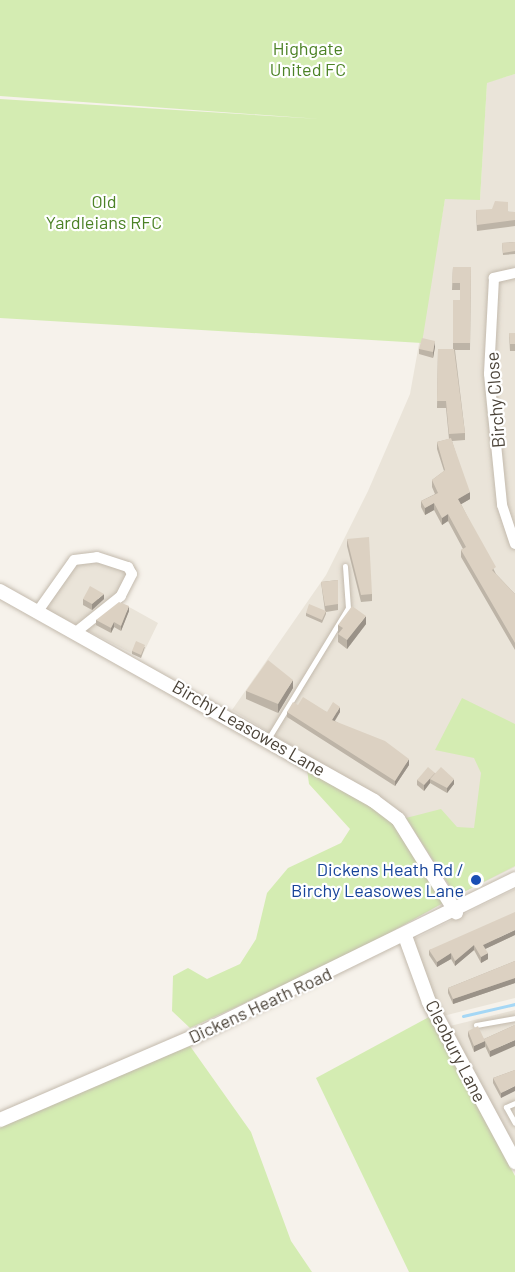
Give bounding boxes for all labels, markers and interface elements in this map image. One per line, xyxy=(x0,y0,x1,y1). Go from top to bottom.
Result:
park label: Highgate United FC xyxy=(270,38,346,80)
park label: Old Yardleians RFC xyxy=(46,191,162,234)
street label: Birchy Close xyxy=(481,351,509,449)
street label: Birchy Leasowes Lane xyxy=(169,675,329,781)
place label: Dickens Heath Rd / Birchy Leasowes Lane xyxy=(291,859,464,902)
marker: Dickens Heath Rd / Birchy Leasowes Lane xyxy=(469,873,483,887)
street label: Dickens Heath Road xyxy=(185,962,335,1048)
street label: Cleobury Lane xyxy=(421,996,491,1106)

